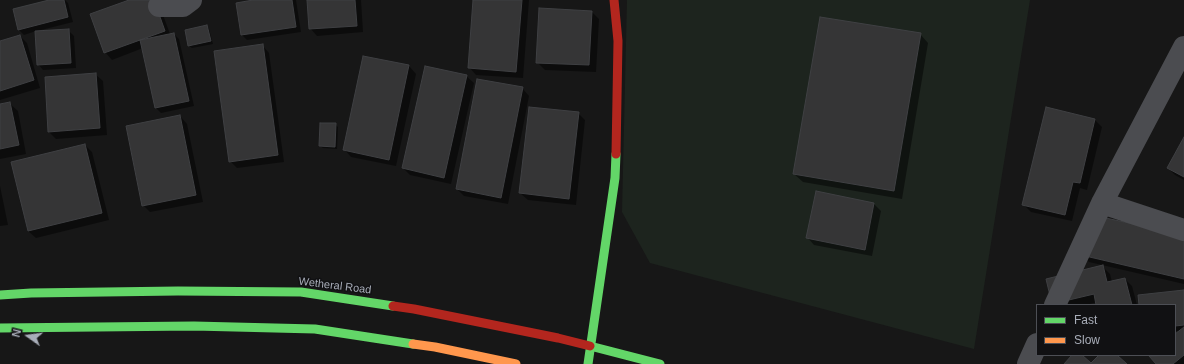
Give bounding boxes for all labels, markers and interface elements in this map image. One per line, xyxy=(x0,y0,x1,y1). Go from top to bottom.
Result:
street label: Wetheral Road xyxy=(298,275,372,297)
legend xyxy=(1036,304,1176,356)
text: Fast xyxy=(1074,313,1097,327)
north arrow xyxy=(8,316,48,356)
text: N xyxy=(10,328,23,338)
text: Slow xyxy=(1074,333,1100,347)

